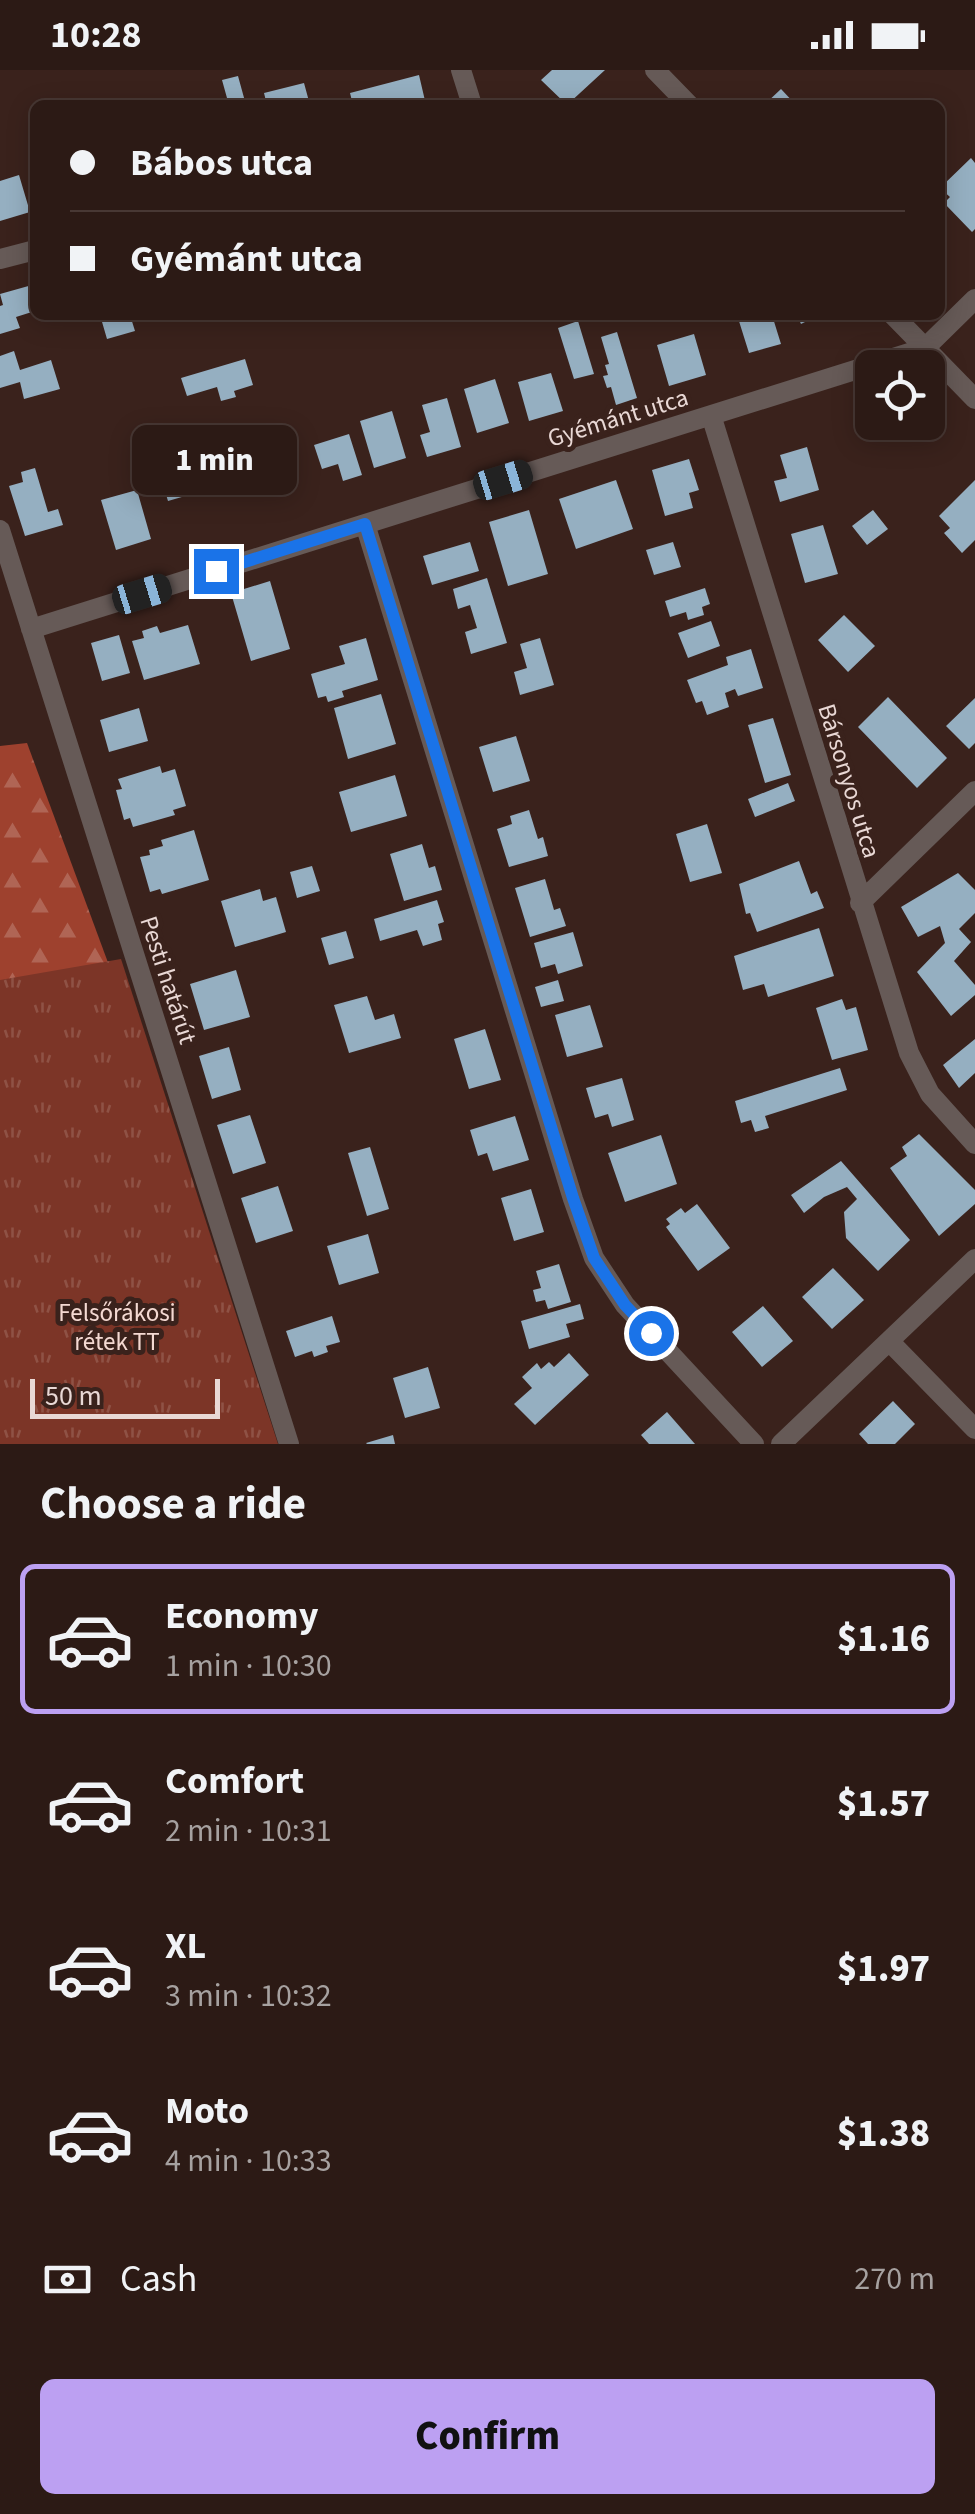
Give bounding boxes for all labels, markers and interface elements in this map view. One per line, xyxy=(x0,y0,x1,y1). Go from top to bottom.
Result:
text: 10:28 xyxy=(50,8,142,62)
text: Bábos utca xyxy=(130,136,313,190)
text: Gyémánt utca xyxy=(130,232,363,286)
map controls xyxy=(855,350,945,440)
button: locate xyxy=(855,350,945,440)
street label: Gyémánt utca xyxy=(543,380,693,456)
callout: 1 min xyxy=(134,426,298,496)
text: 1 min xyxy=(175,437,254,483)
car xyxy=(470,457,536,503)
route end xyxy=(194,549,239,594)
car xyxy=(109,571,175,617)
street label: Bársonyos utca xyxy=(808,699,890,863)
street label: Pesti határút xyxy=(130,911,206,1049)
park label: Felsőrákosi rétek TT xyxy=(58,1295,176,1360)
route start xyxy=(629,1311,674,1356)
scale bar xyxy=(30,1374,220,1418)
text: 50 m xyxy=(45,1376,102,1416)
text: Choose a ride xyxy=(40,1472,306,1536)
text: Economy xyxy=(165,1589,318,1643)
icon: car xyxy=(45,1594,135,1684)
text: $1.16 xyxy=(837,1612,930,1666)
text: 1 min · 10:30 xyxy=(165,1643,332,1689)
text: Comfort xyxy=(165,1754,304,1808)
icon: car xyxy=(45,1759,135,1849)
text: $1.57 xyxy=(837,1777,930,1831)
text: 2 min · 10:31 xyxy=(165,1808,332,1854)
text: XL xyxy=(165,1919,206,1973)
icon: car xyxy=(45,1924,135,2014)
text: $1.97 xyxy=(837,1942,930,1996)
text: 3 min · 10:32 xyxy=(165,1973,332,2019)
text: Moto xyxy=(165,2084,249,2138)
icon: car xyxy=(45,2089,135,2179)
text: $1.38 xyxy=(837,2107,930,2161)
text: 4 min · 10:33 xyxy=(165,2138,332,2184)
icon: cash xyxy=(40,2252,95,2307)
text: Cash xyxy=(120,2252,197,2306)
text: 270 m xyxy=(854,2256,935,2302)
button: Confirm xyxy=(40,2379,935,2494)

